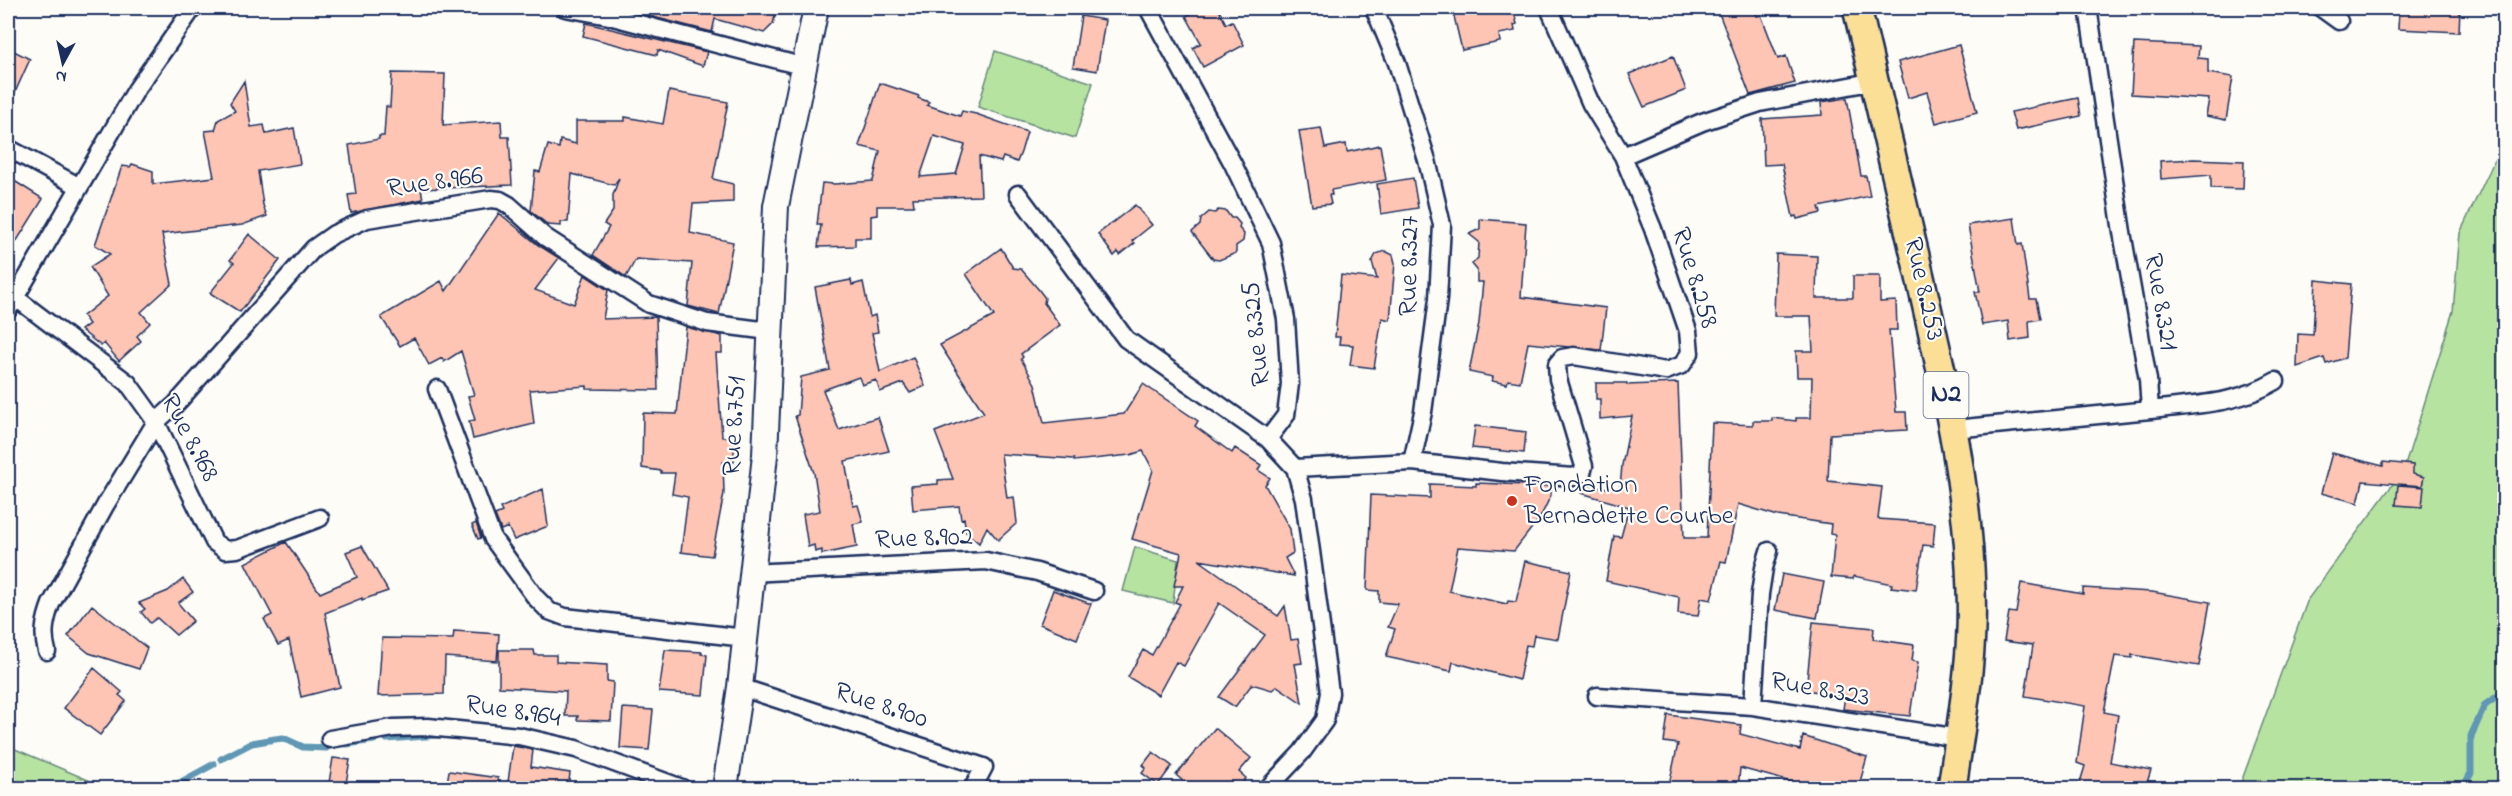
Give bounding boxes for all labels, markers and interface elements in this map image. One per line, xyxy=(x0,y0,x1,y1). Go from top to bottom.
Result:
north arrow xyxy=(33,33,93,93)
text: N xyxy=(54,63,68,89)
street label: Rue 8.966 xyxy=(384,157,486,209)
street label: Rue 8.327 xyxy=(1390,215,1430,317)
street label: Rue 8.258 xyxy=(1660,223,1728,333)
street label: Rue 8.253 xyxy=(1892,234,1954,344)
street label: Rue 8.321 xyxy=(2132,250,2188,354)
street label: Rue 8.325 xyxy=(1232,280,1282,388)
road number: N2 xyxy=(1924,372,1968,418)
street label: Rue 8.751 xyxy=(713,375,757,477)
street label: Rue 8.968 xyxy=(150,387,228,489)
place label: Fondation Bernadette Courbe xyxy=(1523,466,1735,536)
marker: Fondation Bernadette Courbe xyxy=(1505,494,1519,508)
street label: Rue 8.902 xyxy=(874,518,974,560)
street label: Rue 8.323 xyxy=(1767,662,1873,718)
street label: Rue 8.900 xyxy=(829,673,933,739)
street label: Rue 8.964 xyxy=(463,685,563,739)

